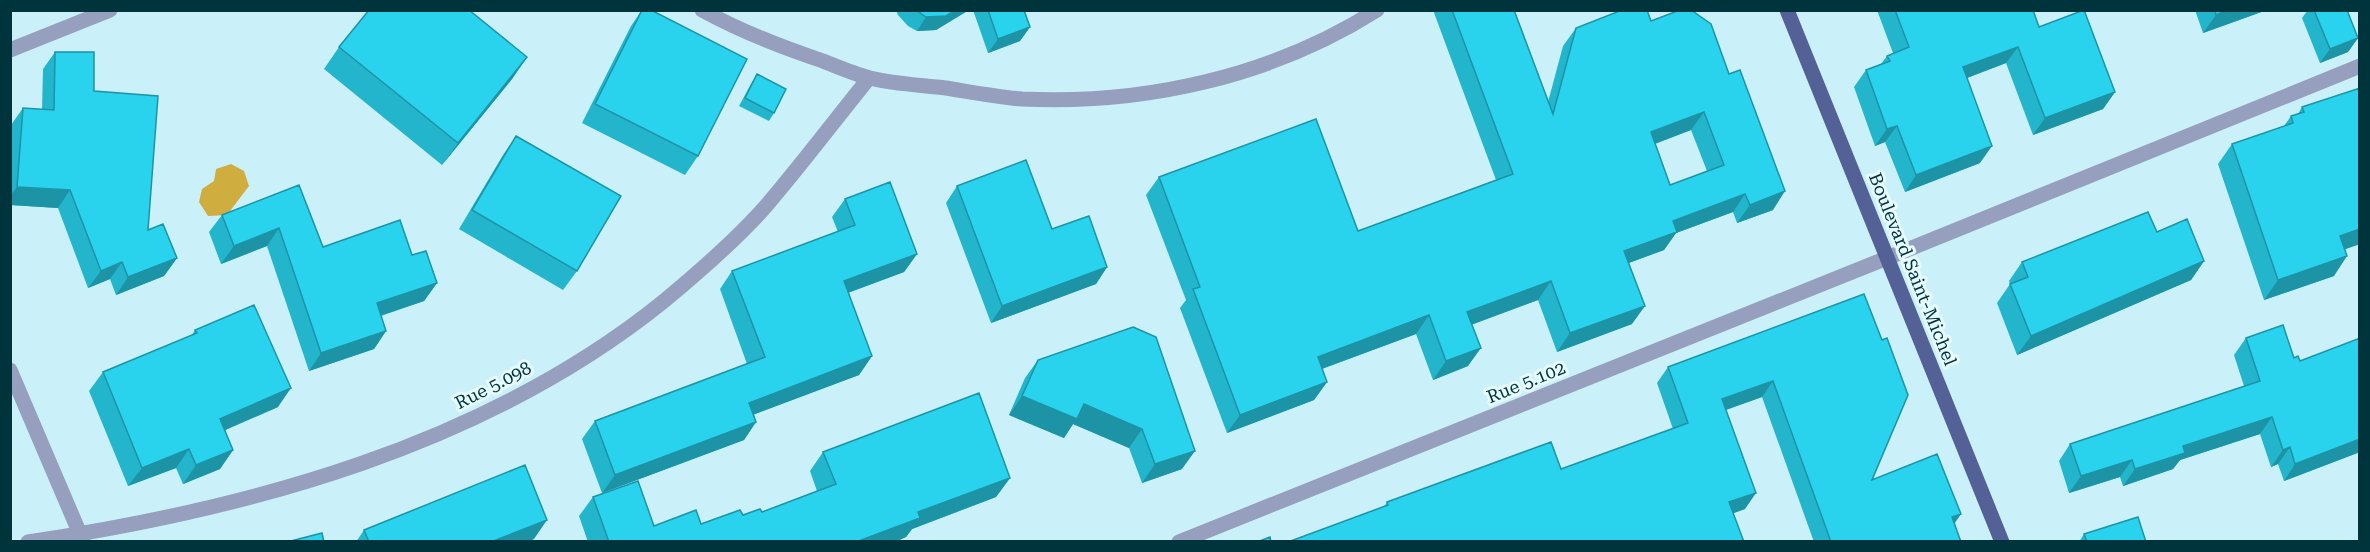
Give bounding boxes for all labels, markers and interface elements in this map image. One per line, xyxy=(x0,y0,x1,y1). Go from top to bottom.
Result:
street label: Boulevard Saint-Michel xyxy=(1865,170,1961,369)
street label: Rue 5.098 xyxy=(451,357,535,413)
street label: Rue 5.102 xyxy=(1484,357,1568,407)

